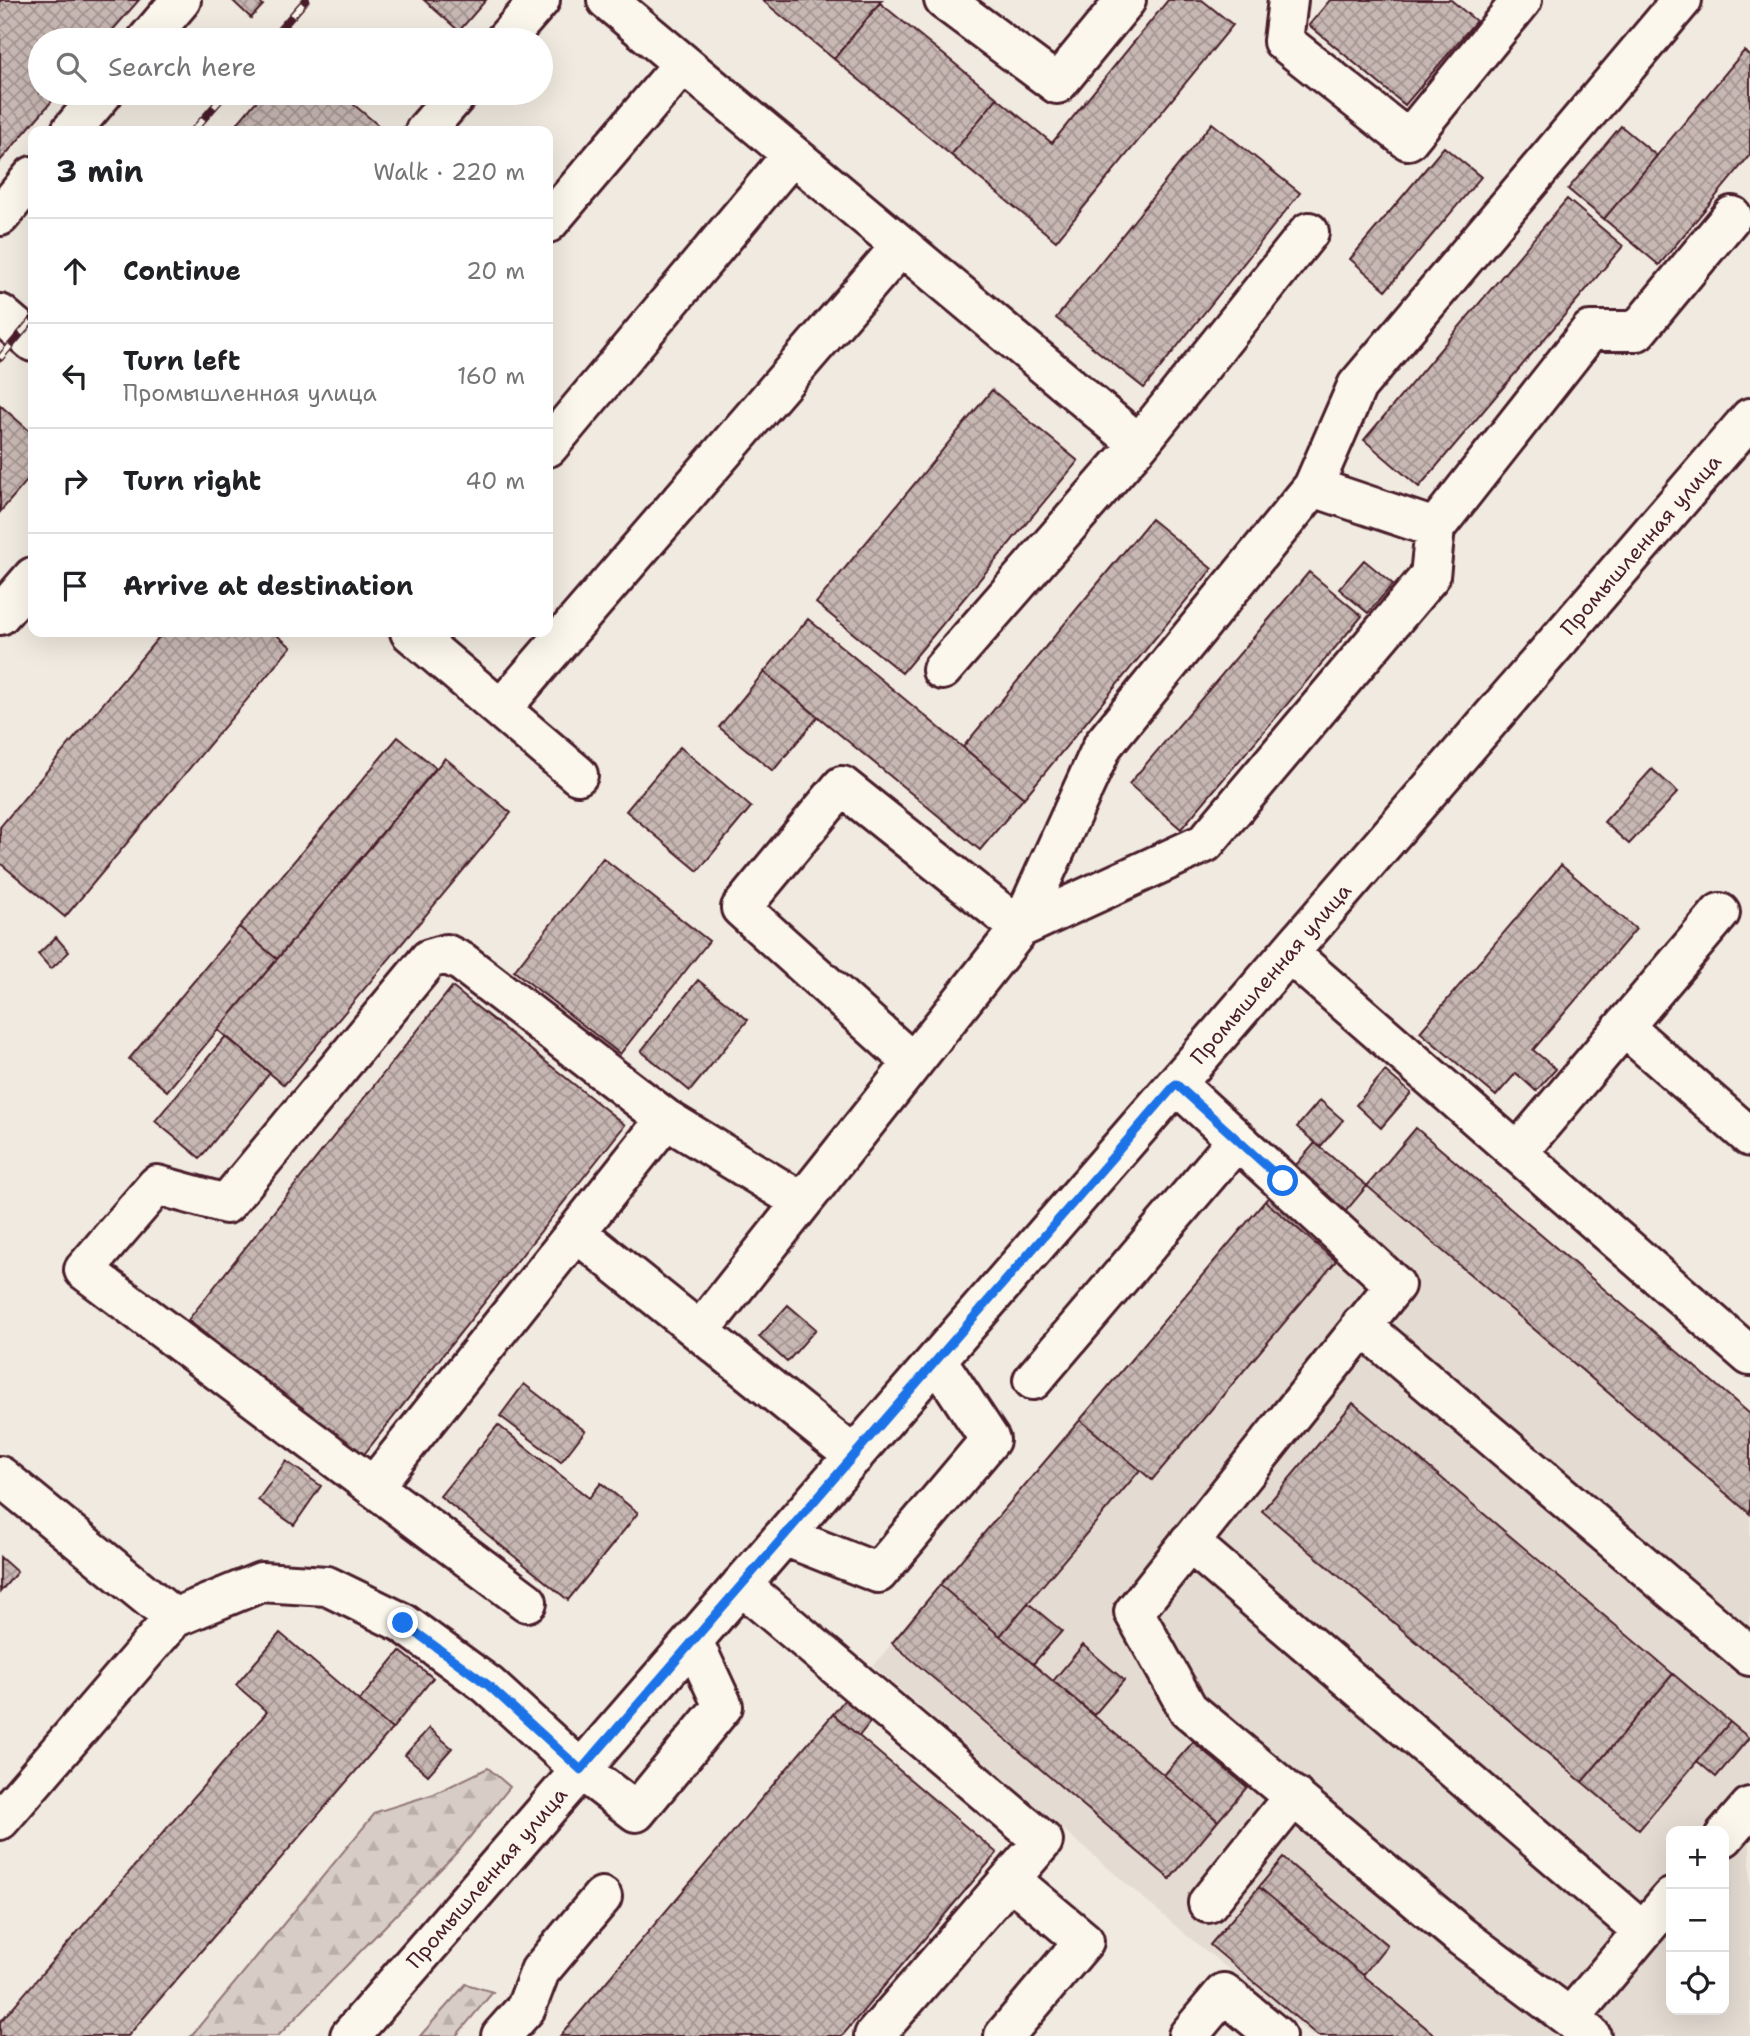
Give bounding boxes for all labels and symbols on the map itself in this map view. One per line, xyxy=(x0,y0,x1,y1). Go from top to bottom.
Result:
street label: Промышленная улица xyxy=(1554,448,1728,642)
street label: Промышленная улица xyxy=(1184,877,1358,1071)
route start xyxy=(1267,1165,1298,1196)
route end xyxy=(387,1607,418,1638)
street label: Промышленная улица xyxy=(400,1781,574,1975)

